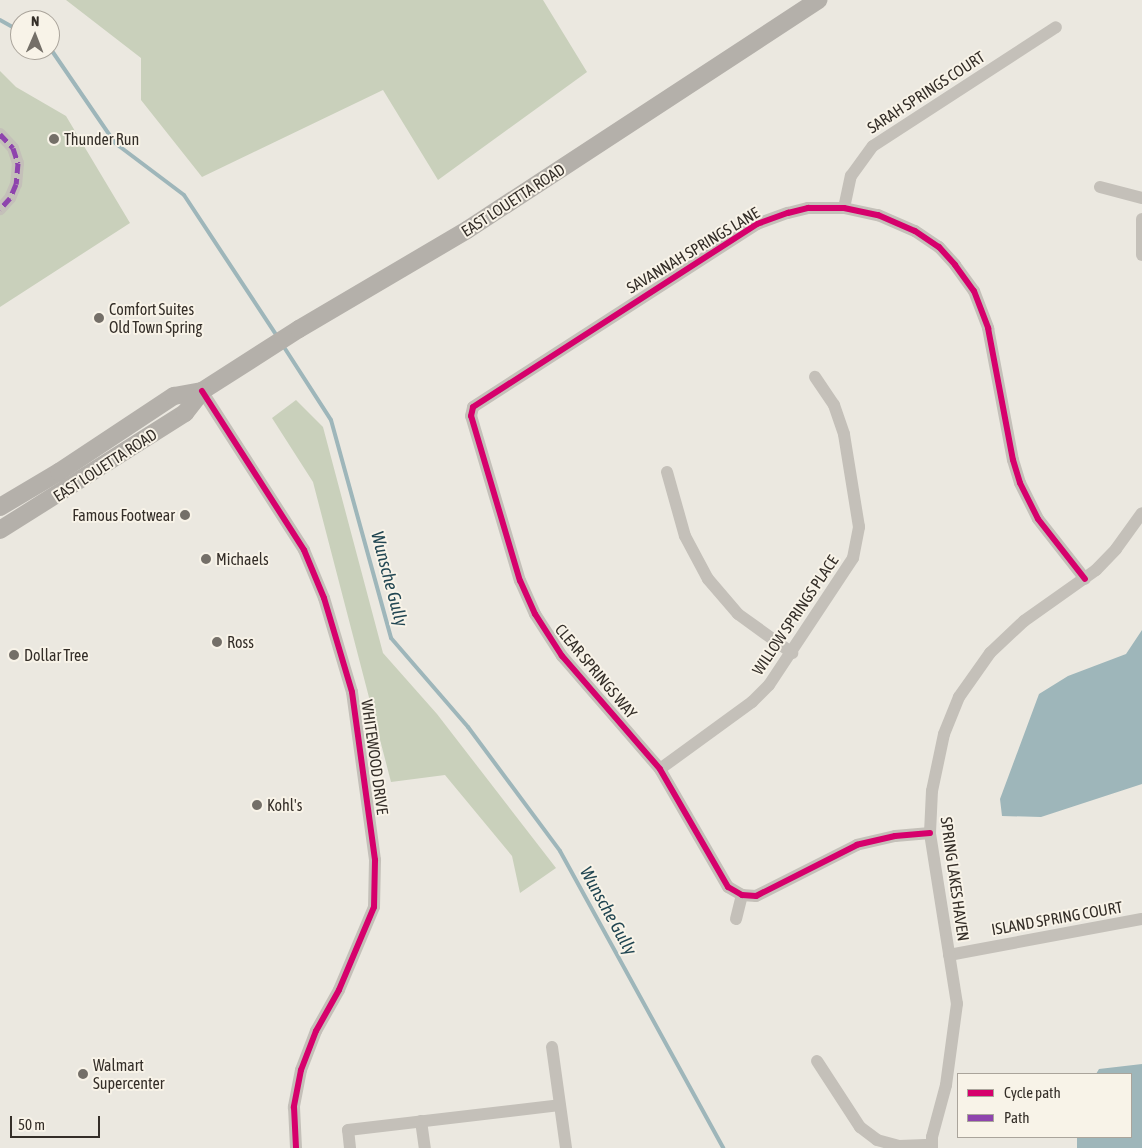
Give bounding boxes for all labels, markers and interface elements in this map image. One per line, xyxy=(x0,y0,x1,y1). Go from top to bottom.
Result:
north arrow xyxy=(10,10,60,60)
text: N xyxy=(31,13,40,29)
street label: SARAH SPRINGS COURT xyxy=(864,47,988,137)
place label: Thunder Run xyxy=(64,129,139,149)
marker: Thunder Run xyxy=(48,133,60,145)
street label: EAST LOUETTA ROAD xyxy=(458,159,568,241)
street label: SAVANNAH SPRINGS LANE xyxy=(623,203,763,297)
place label: Comfort Suites Old Town Spring xyxy=(109,299,202,337)
marker: Comfort Suites Old Town Spring xyxy=(93,312,105,324)
street label: EAST LOUETTA ROAD xyxy=(50,424,160,506)
place label: Famous Footwear xyxy=(72,505,175,525)
marker: Famous Footwear xyxy=(179,509,191,521)
water label: Wunsche Gully xyxy=(366,529,412,629)
place label: Michaels xyxy=(216,549,269,569)
street label: WILLOW SPRINGS PLACE xyxy=(748,552,842,678)
marker: Michaels xyxy=(200,553,212,565)
street label: CLEAR SPRINGS WAY xyxy=(551,620,641,722)
place label: Ross xyxy=(227,632,254,652)
marker: Ross xyxy=(211,636,223,648)
place label: Dollar Tree xyxy=(24,645,89,665)
marker: Dollar Tree xyxy=(8,649,20,661)
street label: WHITEWOOD DRIVE xyxy=(357,698,393,816)
place label: Kohl's xyxy=(267,795,302,815)
marker: Kohl's xyxy=(251,799,263,811)
street label: SPRING LAKES HAVEN xyxy=(937,816,973,942)
water label: Wunsche Gully xyxy=(575,863,641,959)
street label: ISLAND SPRING COURT xyxy=(990,897,1124,939)
place label: Walmart Supercenter xyxy=(93,1055,164,1093)
marker: Walmart Supercenter xyxy=(77,1068,89,1080)
legend xyxy=(957,1073,1132,1138)
text: Cycle path xyxy=(1004,1084,1061,1101)
scale bar xyxy=(12,1106,102,1138)
text: Path xyxy=(1004,1109,1030,1126)
text: 50 m xyxy=(18,1116,45,1133)

